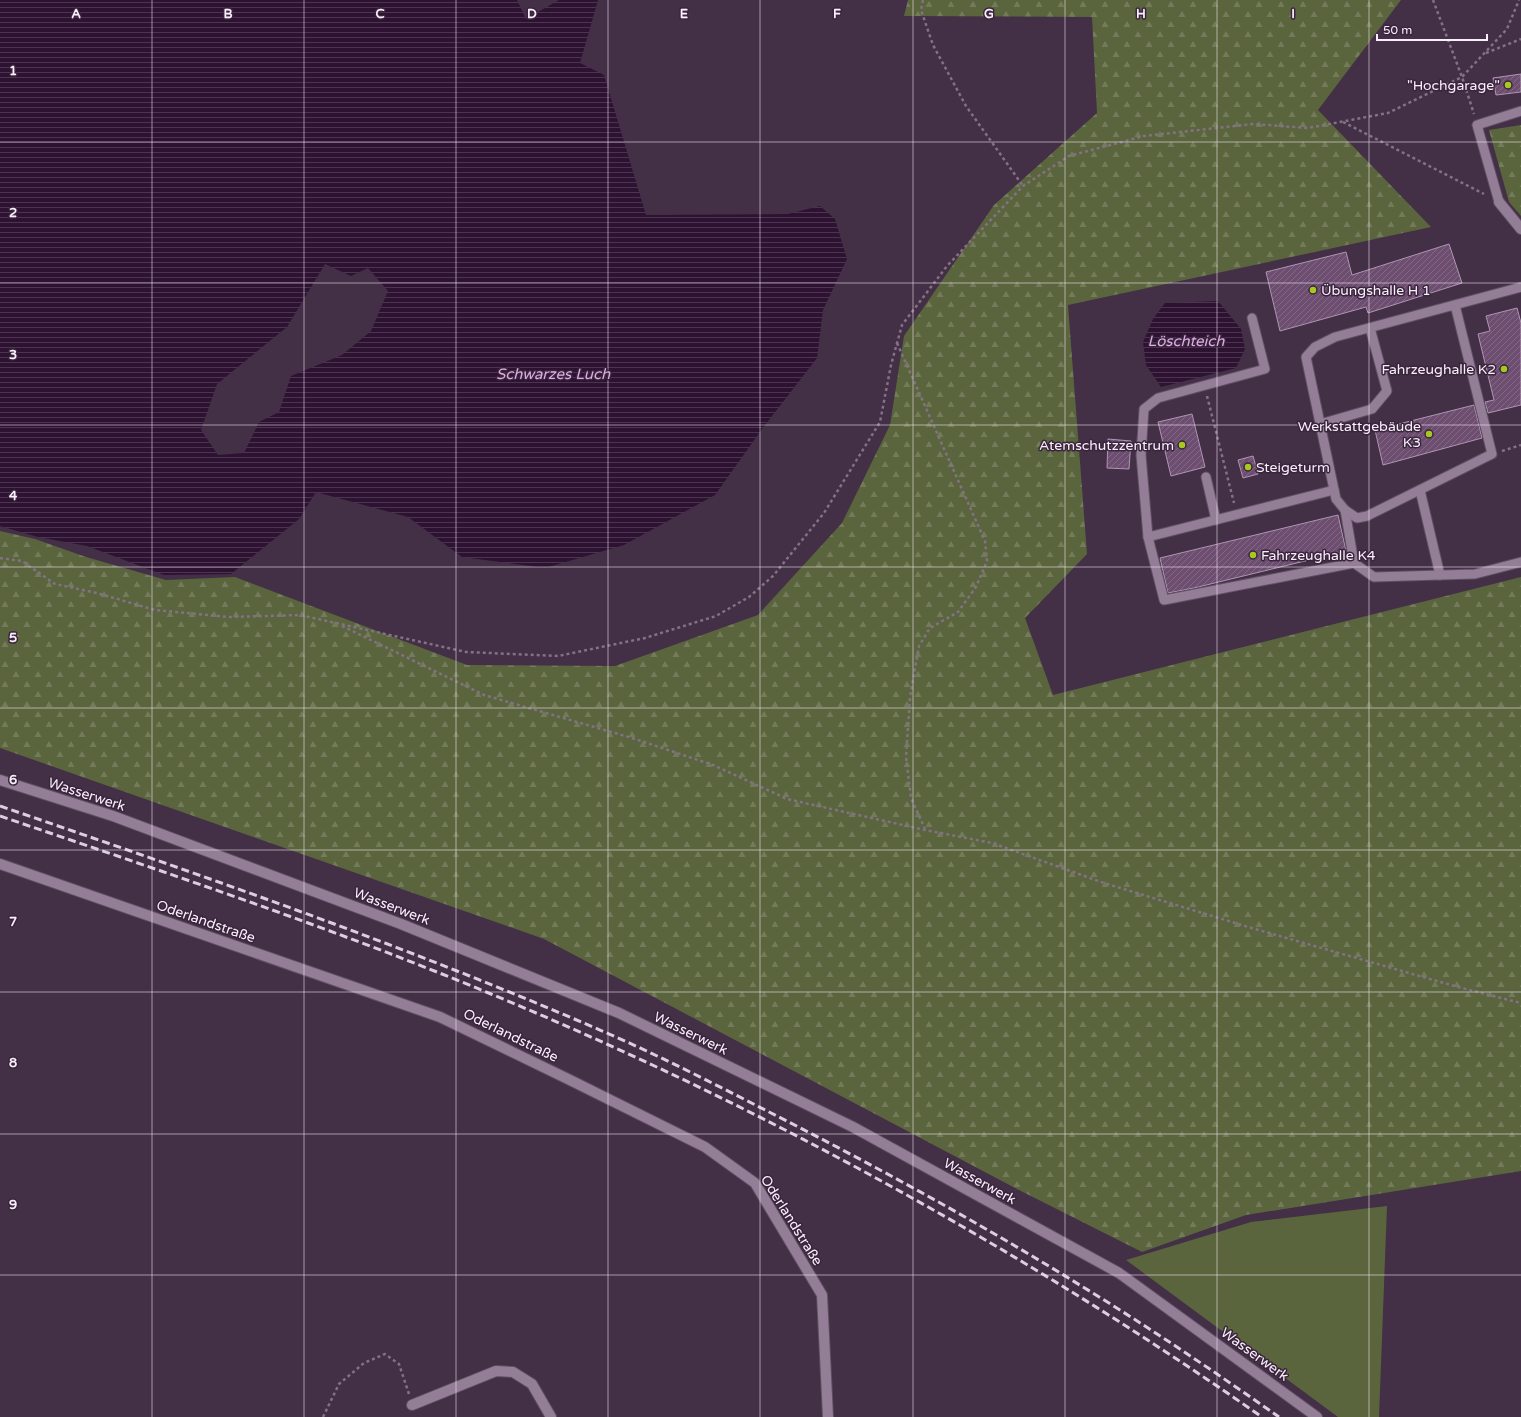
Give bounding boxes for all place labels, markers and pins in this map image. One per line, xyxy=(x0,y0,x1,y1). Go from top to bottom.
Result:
place label: "Hochgarage" xyxy=(1407,77,1500,94)
marker: "Hochgarage" xyxy=(1503,80,1513,90)
place label: Übungshalle H 1 xyxy=(1321,282,1431,299)
marker: Übungshalle H 1 xyxy=(1308,285,1318,295)
place label: Fahrzeughalle K2 xyxy=(1381,361,1496,378)
marker: Fahrzeughalle K2 xyxy=(1499,364,1509,374)
place label: Werkstattgebäude K3 xyxy=(1298,418,1421,451)
marker: Werkstattgebäude K3 xyxy=(1424,429,1434,439)
place label: Atemschutzzentrum xyxy=(1039,437,1174,454)
marker: Atemschutzzentrum xyxy=(1177,440,1187,450)
place label: Steigeturm xyxy=(1256,459,1330,476)
marker: Steigeturm xyxy=(1243,462,1253,472)
place label: Fahrzeughalle K4 xyxy=(1261,547,1376,564)
marker: Fahrzeughalle K4 xyxy=(1248,550,1258,560)

